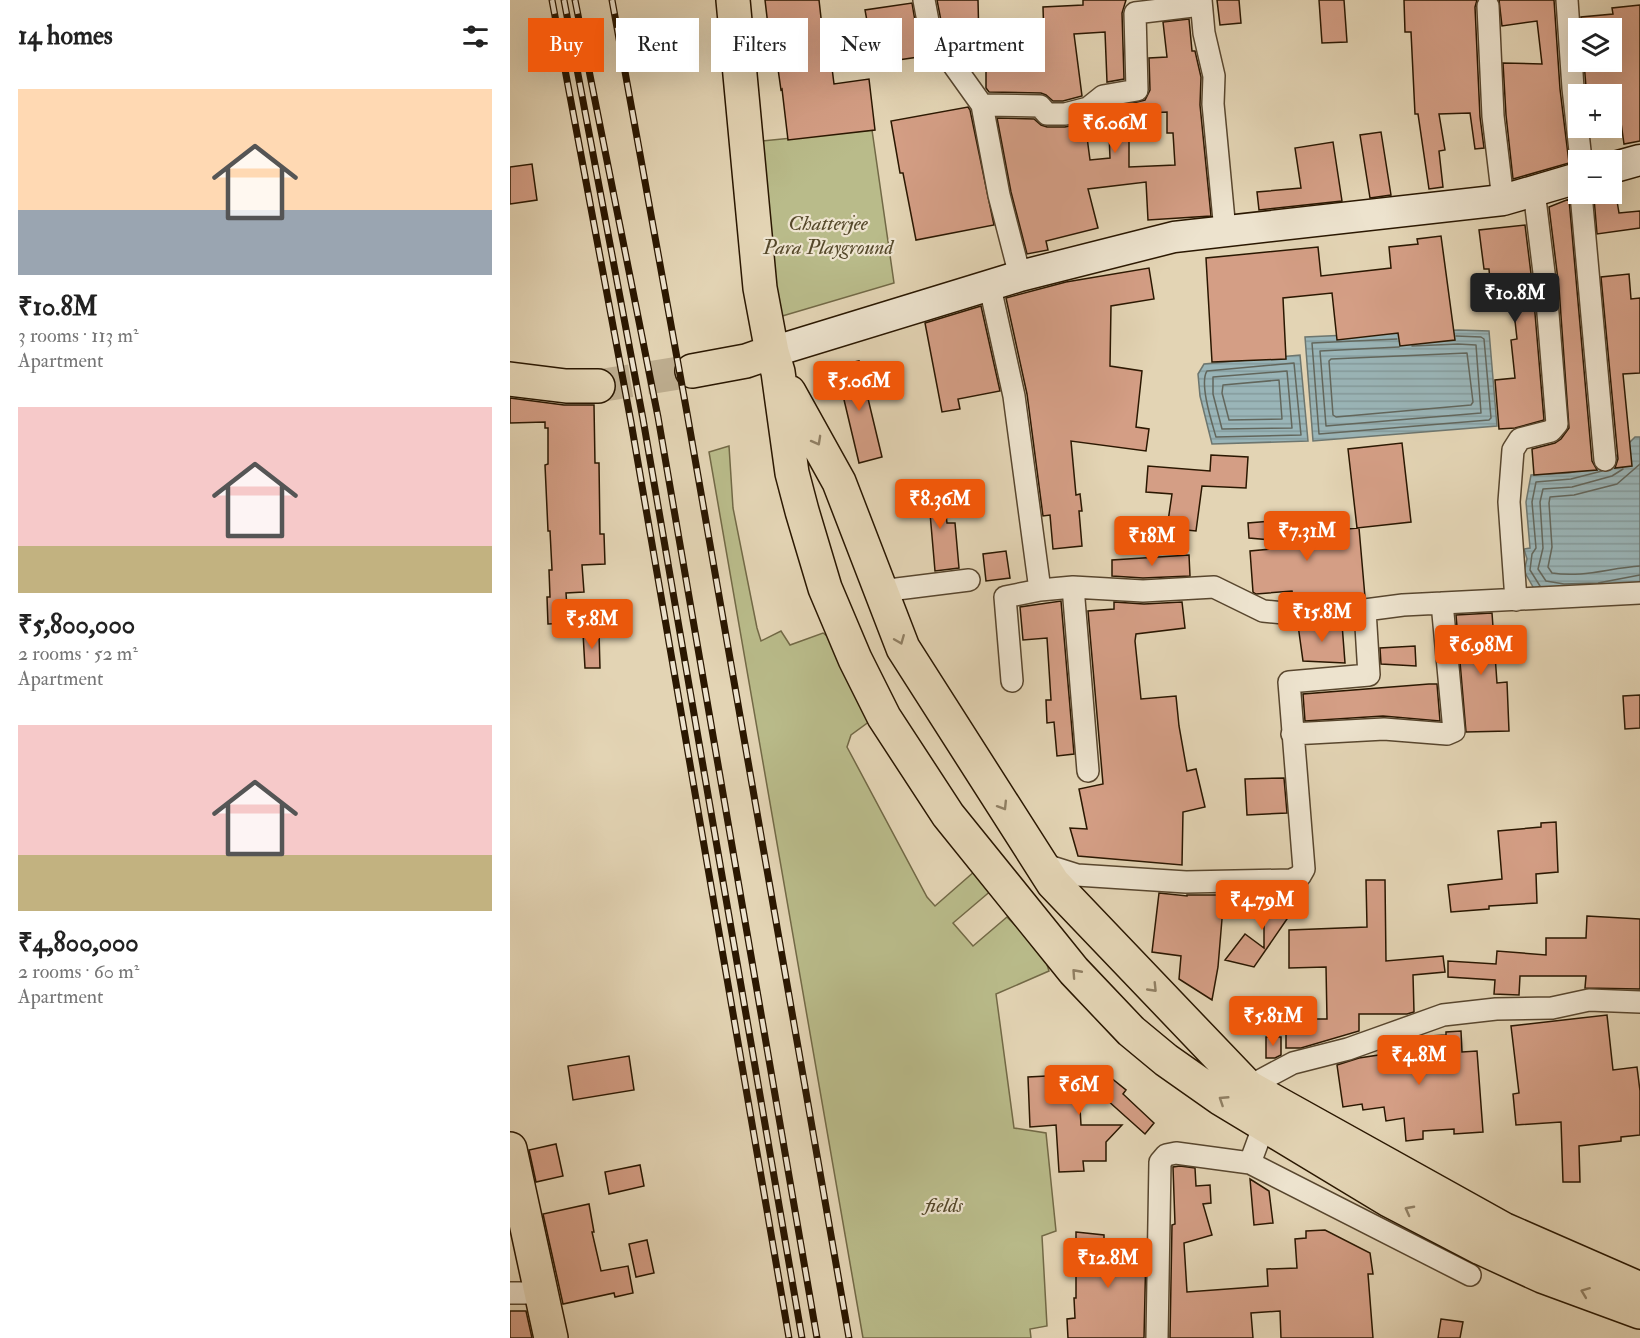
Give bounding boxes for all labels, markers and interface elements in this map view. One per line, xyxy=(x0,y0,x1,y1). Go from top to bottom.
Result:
chip: Buy xyxy=(528,18,604,72)
chip: Rent xyxy=(616,18,699,72)
chip: Filters xyxy=(711,18,808,72)
chip: New xyxy=(820,18,902,72)
chip: Apartment xyxy=(914,18,1045,72)
map controls xyxy=(1568,18,1622,204)
button: layers xyxy=(1568,18,1622,72)
text: 14 homes xyxy=(18,20,113,52)
icon: filters xyxy=(459,20,492,53)
button: + xyxy=(1568,84,1622,138)
pin: ₹6.06M xyxy=(1066,103,1164,154)
text: ₹6.06M xyxy=(1082,110,1148,135)
icon: home xyxy=(201,128,309,236)
button: − xyxy=(1568,150,1622,204)
park label: Chatterjee Para Playground xyxy=(762,210,894,261)
pin: ₹10.8M xyxy=(1466,273,1564,324)
text: ₹10.8M xyxy=(1484,280,1546,305)
text: ₹10.8M xyxy=(18,291,98,323)
text: 3 rooms · 113 m² xyxy=(18,323,139,348)
text: Apartment xyxy=(18,348,103,373)
pin: ₹5.06M xyxy=(810,361,908,412)
text: ₹5.06M xyxy=(827,368,891,393)
one-way arrow xyxy=(809,435,821,445)
icon: home xyxy=(201,446,309,554)
pin: ₹8.36M xyxy=(891,479,989,530)
text: ₹8.36M xyxy=(909,486,971,511)
pin: ₹7.31M xyxy=(1258,511,1356,562)
pin: ₹18M xyxy=(1116,516,1188,567)
text: ₹7.31M xyxy=(1278,518,1336,543)
text: ₹18M xyxy=(1128,523,1176,548)
pin: ₹15.8M xyxy=(1273,592,1371,643)
pin: ₹5.8M xyxy=(550,599,634,650)
text: ₹15.8M xyxy=(1292,599,1352,624)
text: ₹5.8M xyxy=(566,606,618,631)
text: ₹5,800,000 xyxy=(18,609,135,641)
pin: ₹6.98M xyxy=(1432,625,1530,676)
text: ₹6.98M xyxy=(1449,632,1513,657)
one-way arrow xyxy=(893,634,905,645)
text: 2 rooms · 52 m² xyxy=(18,641,138,666)
text: Apartment xyxy=(18,666,103,691)
icon: home xyxy=(201,764,309,872)
one-way arrow xyxy=(996,799,1007,810)
pin: ₹4.79M xyxy=(1213,880,1311,931)
text: ₹4.79M xyxy=(1230,887,1294,912)
text: ₹4,800,000 xyxy=(18,927,139,959)
text: 2 rooms · 60 m² xyxy=(18,959,139,984)
one-way arrow xyxy=(1072,969,1083,979)
one-way arrow xyxy=(1146,981,1157,991)
text: Apartment xyxy=(18,984,103,1009)
pin: ₹5.81M xyxy=(1224,996,1322,1047)
text: ₹5.81M xyxy=(1243,1003,1303,1028)
pin: ₹4.8M xyxy=(1377,1035,1461,1086)
text: ₹4.8M xyxy=(1391,1042,1447,1067)
pin: ₹6M xyxy=(1050,1065,1108,1116)
text: ₹6M xyxy=(1059,1072,1099,1097)
one-way arrow xyxy=(1219,1095,1229,1107)
park label: fields xyxy=(921,1192,964,1219)
one-way arrow xyxy=(1404,1206,1415,1217)
pin: ₹12.8M xyxy=(1059,1238,1157,1289)
text: ₹12.8M xyxy=(1077,1245,1139,1270)
one-way arrow xyxy=(1580,1286,1591,1299)

